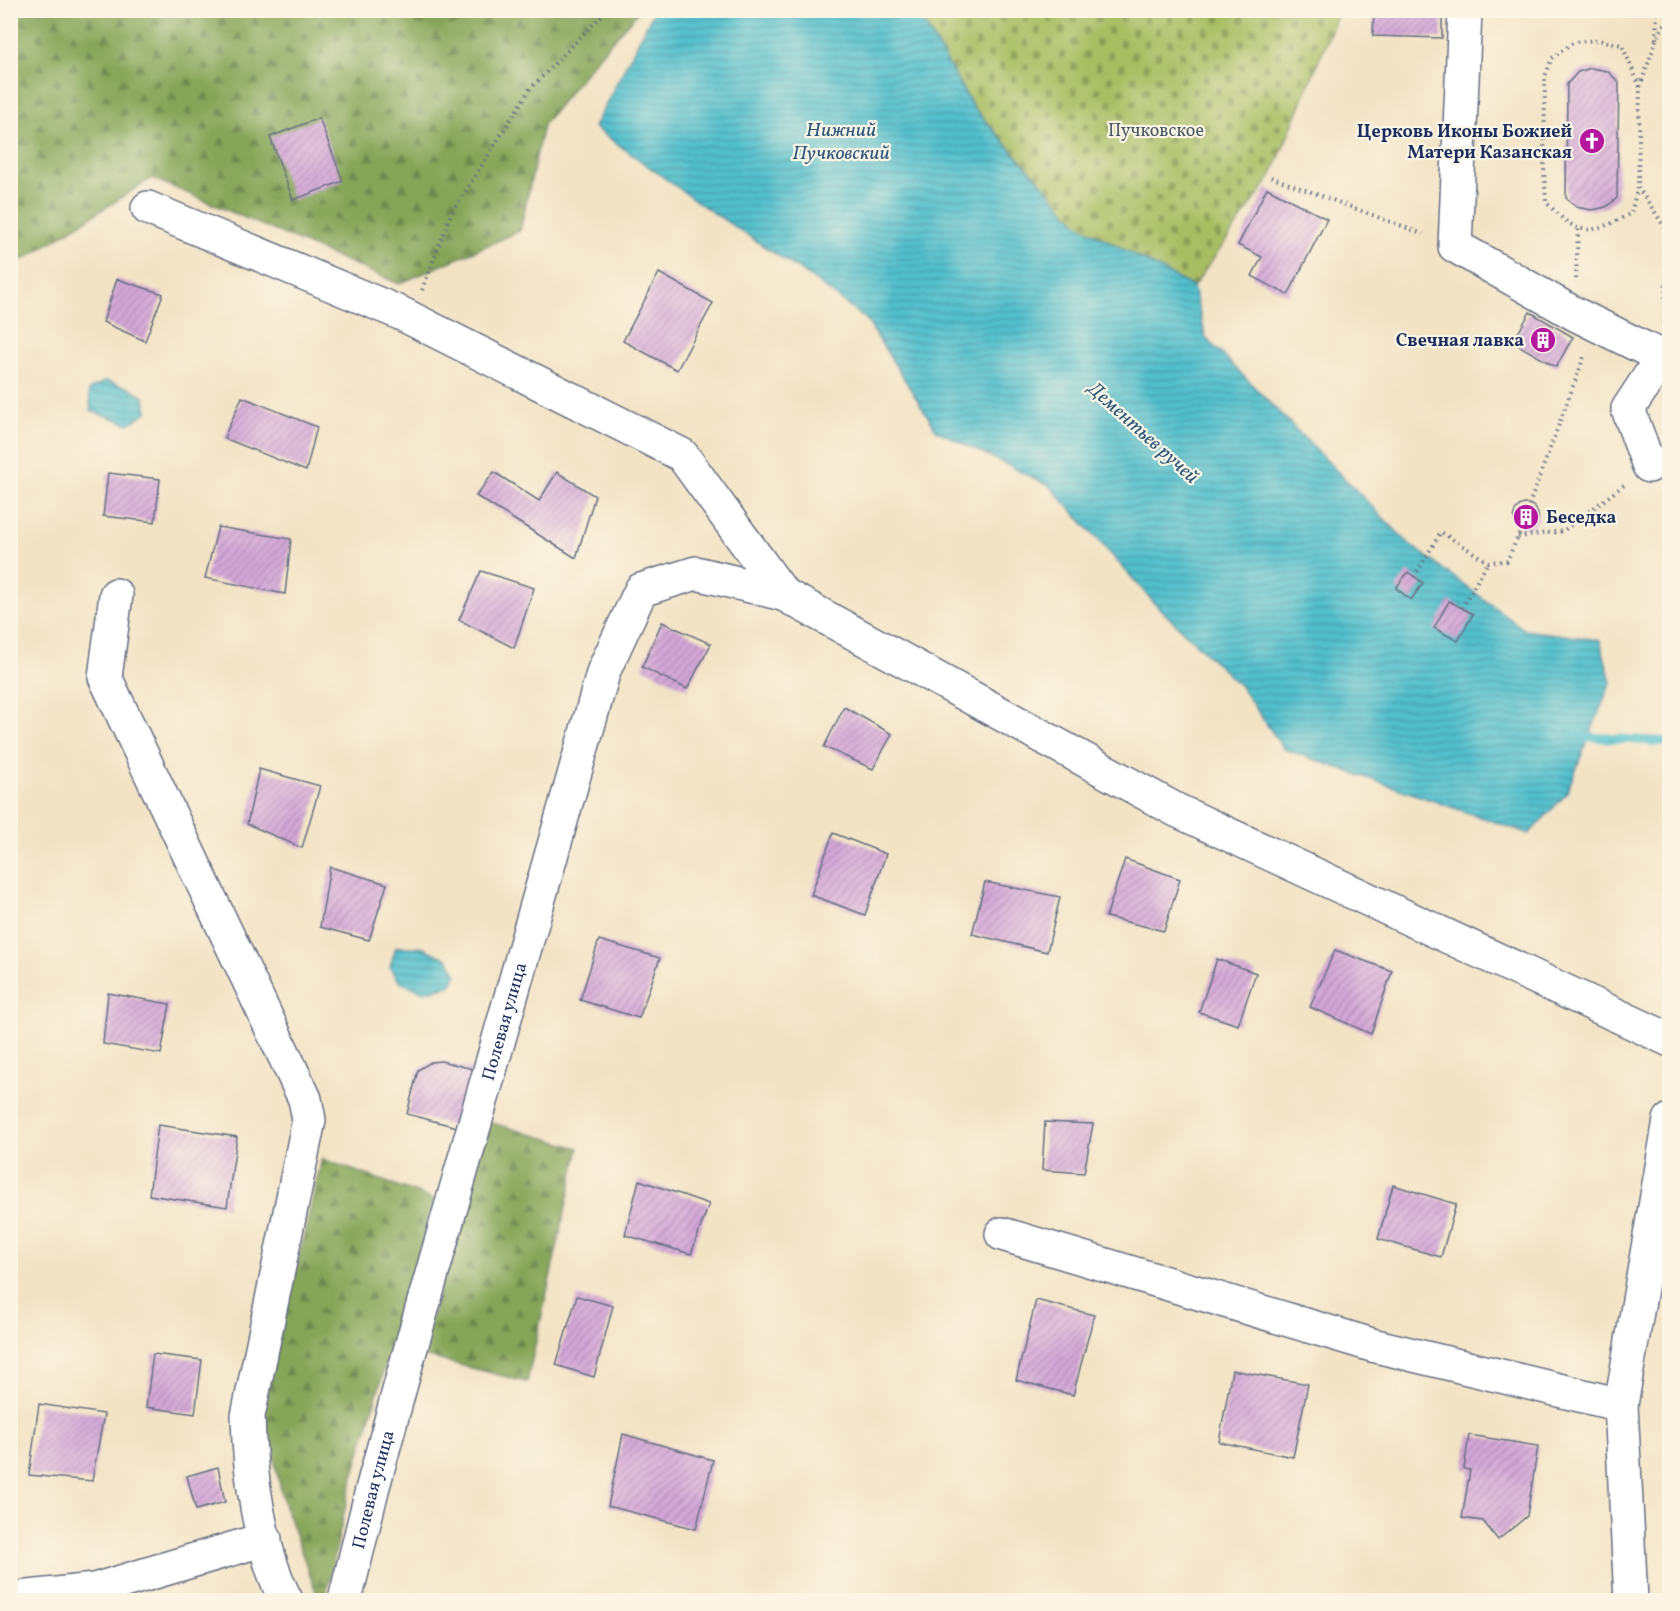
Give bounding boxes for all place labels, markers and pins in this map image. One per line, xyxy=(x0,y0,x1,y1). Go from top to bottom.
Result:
place label: Церковь Иконы Божией Матери Казанская xyxy=(1357,120,1572,166)
church icon: Церковь Иконы Божией Матери Казанская xyxy=(1577,126,1607,156)
building icon: Свечная лавка xyxy=(1528,325,1558,355)
place label: Свечная лавка xyxy=(1396,329,1524,354)
building icon: Беседка xyxy=(1511,502,1541,532)
place label: Беседка xyxy=(1546,506,1617,531)

